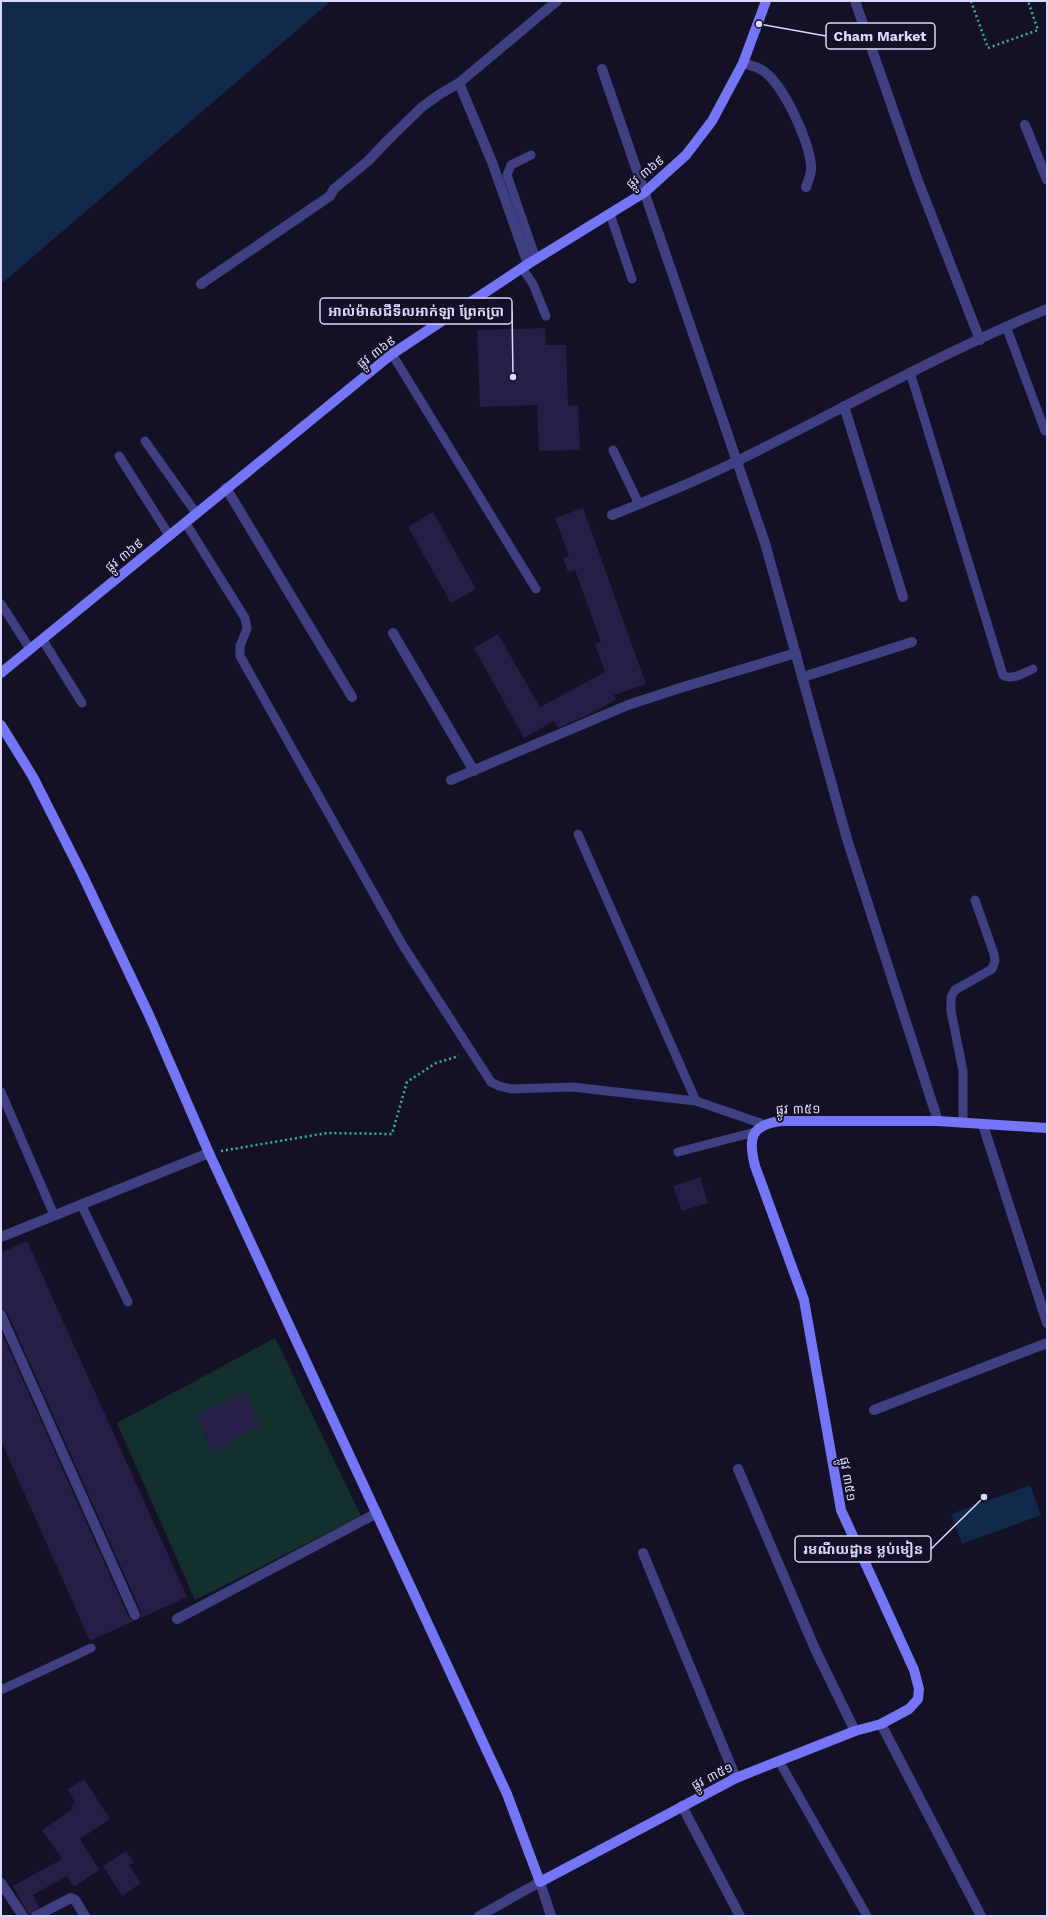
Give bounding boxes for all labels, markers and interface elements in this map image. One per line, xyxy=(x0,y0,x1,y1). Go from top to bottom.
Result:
callout: Cham Market xyxy=(826,23,935,49)
text: Cham Market xyxy=(834,28,926,44)
street label: ផ្លូវ ៣៦៩ xyxy=(623,152,669,195)
callout: អាល់ម៉ាសជីទីលអាក់ឡា ព្រែកប្រា xyxy=(320,298,512,324)
text: អាល់ម៉ាសជីទីលអាក់ឡា ព្រែកប្រា xyxy=(328,303,504,320)
street label: ផ្លូវ ៣៦៩ xyxy=(354,333,401,374)
street label: ផ្លូវ ៣៦៩ xyxy=(102,535,148,578)
street label: ផ្លូវ ៣៥១ xyxy=(776,1101,821,1121)
street label: ផ្លូវ ៣៥១ xyxy=(833,1456,859,1503)
callout: រមណីយដ្ឋាន ម្លប់មៀន xyxy=(795,1536,931,1562)
text: រមណីយដ្ឋាន ម្លប់មៀន xyxy=(803,1540,923,1558)
street label: ផ្លូវ ៣៥១ xyxy=(689,1759,737,1796)

